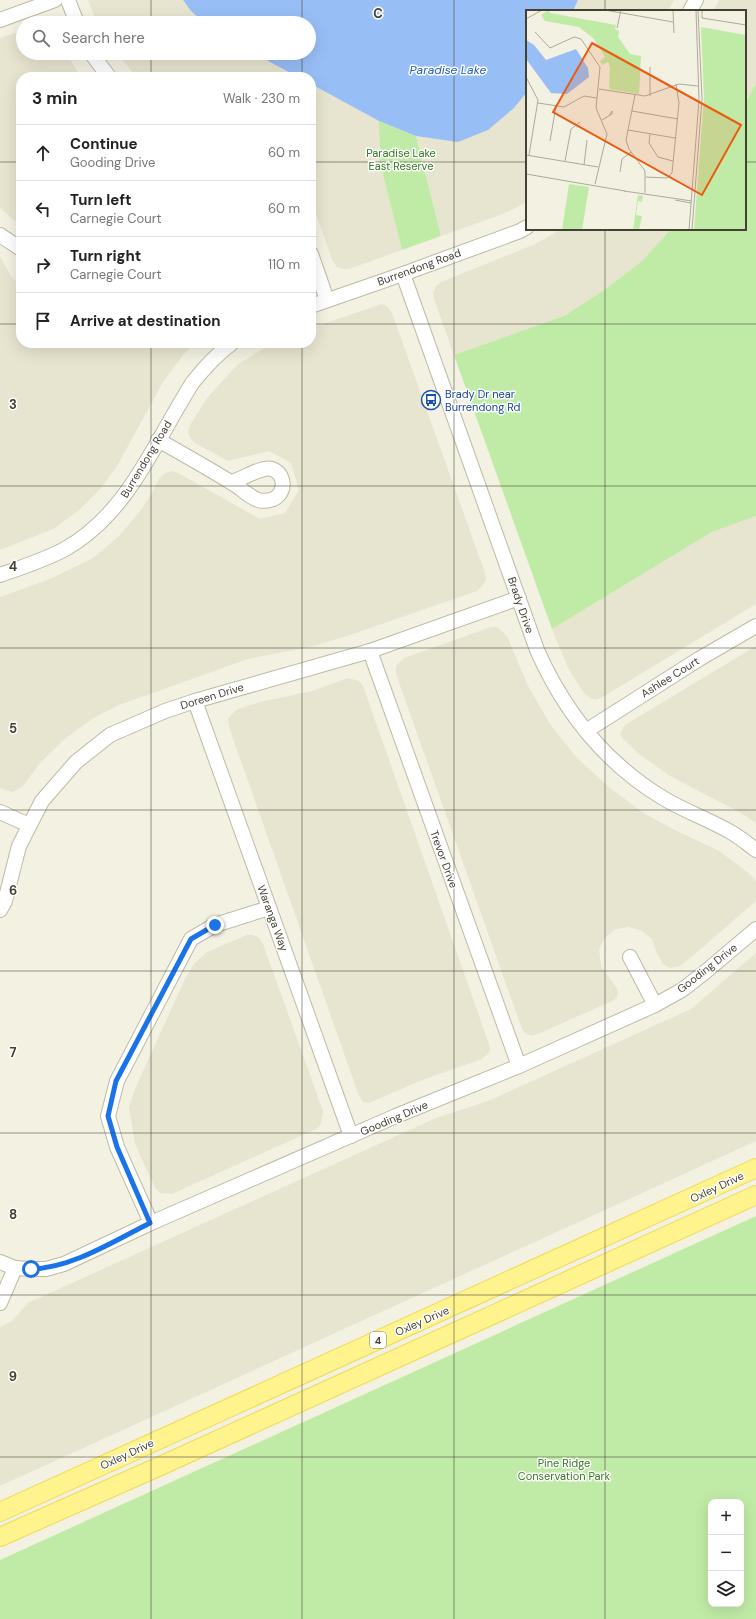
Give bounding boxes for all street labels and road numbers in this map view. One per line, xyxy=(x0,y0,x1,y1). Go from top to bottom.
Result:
street label: Burrendong Road xyxy=(375,245,463,289)
street label: Burrendong Road xyxy=(117,418,175,500)
street label: Brady Drive xyxy=(505,575,537,635)
street label: Ashlee Court xyxy=(638,654,702,700)
street label: Doreen Drive xyxy=(179,680,245,712)
street label: Trevor Drive xyxy=(427,828,461,890)
street label: Waranga Way xyxy=(255,883,291,953)
street label: Gooding Drive xyxy=(674,940,740,996)
street label: Gooding Drive xyxy=(358,1097,430,1139)
street label: Oxley Drive xyxy=(688,1168,746,1206)
street label: Oxley Drive xyxy=(393,1303,451,1339)
road number: 4 xyxy=(370,1332,386,1348)
street label: Oxley Drive xyxy=(98,1435,156,1473)

